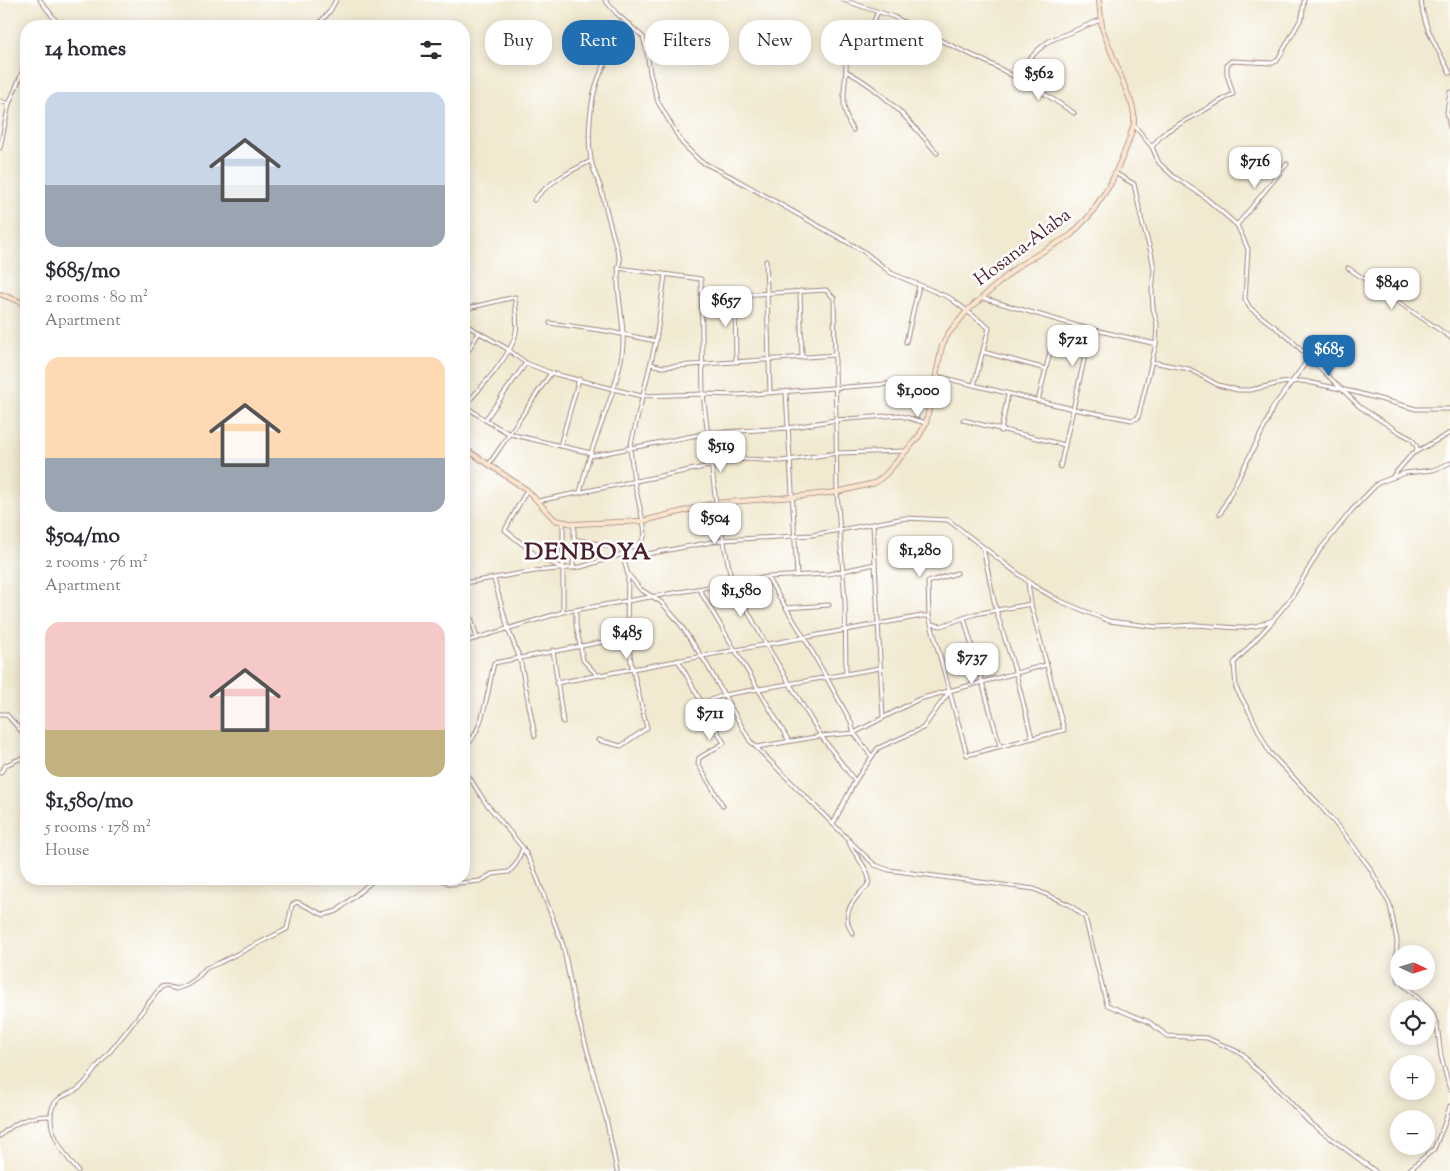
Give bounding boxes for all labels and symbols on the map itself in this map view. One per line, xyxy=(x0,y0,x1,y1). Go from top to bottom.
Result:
pin: $562 xyxy=(1009,58,1069,101)
pin: $716 xyxy=(1225,146,1285,189)
street label: Hosana-Alaba xyxy=(969,202,1077,293)
pin: $840 xyxy=(1362,268,1422,310)
pin: $657 xyxy=(696,286,756,328)
pin: $721 xyxy=(1043,324,1103,367)
pin: $685 xyxy=(1299,334,1359,377)
pin: $1,000 xyxy=(877,376,959,418)
pin: $519 xyxy=(691,430,751,473)
pin: $504 xyxy=(685,502,745,545)
district label: DENBOYA xyxy=(524,536,652,570)
pin: $1,280 xyxy=(879,536,961,578)
pin: $1,580 xyxy=(700,576,782,618)
pin: $485 xyxy=(597,618,657,660)
pin: $737 xyxy=(942,642,1002,685)
pin: $711 xyxy=(680,698,740,741)
north arrow xyxy=(1390,945,1435,990)

